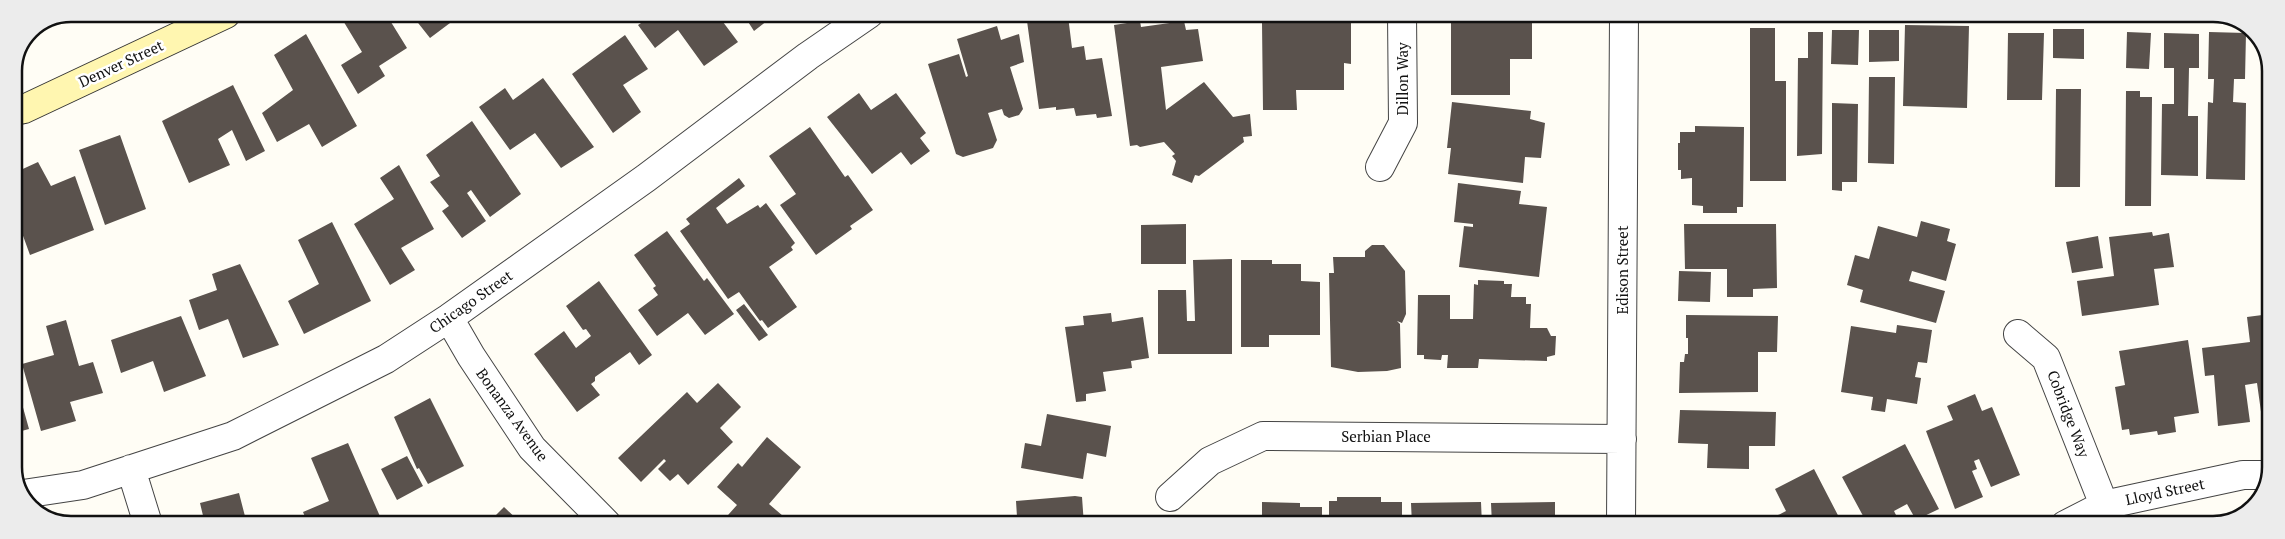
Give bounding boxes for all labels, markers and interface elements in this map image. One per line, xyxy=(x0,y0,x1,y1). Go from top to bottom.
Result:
street label: Denver Street xyxy=(75,35,167,91)
street label: Dillon Way xyxy=(1392,42,1412,116)
street label: Edison Street xyxy=(1612,225,1632,314)
street label: Chicago Street xyxy=(425,265,516,337)
street label: Bonanza Avenue xyxy=(472,364,553,465)
street label: Cobridge Way xyxy=(2043,367,2095,460)
street label: Serbian Place xyxy=(1341,426,1431,446)
street label: Lloyd Street xyxy=(2123,473,2207,509)

